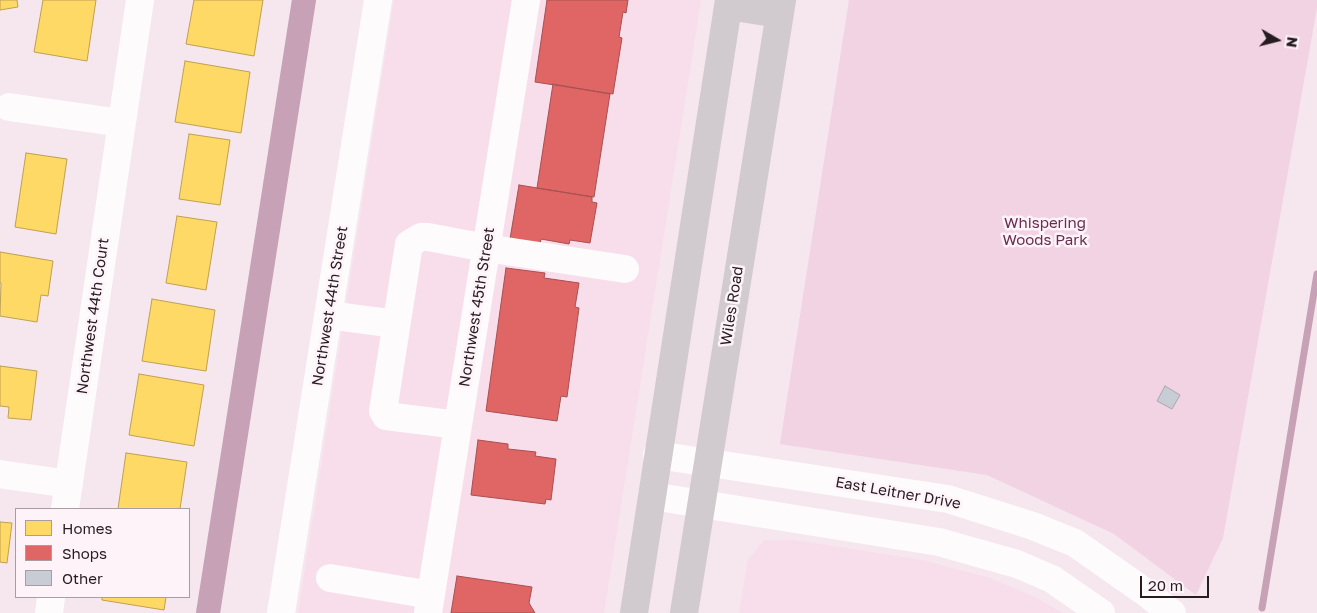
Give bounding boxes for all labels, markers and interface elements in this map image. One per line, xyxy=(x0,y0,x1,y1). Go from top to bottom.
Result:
north arrow xyxy=(1252,15,1302,65)
text: N xyxy=(1283,36,1302,49)
park label: Whispering Woods Park xyxy=(1002,214,1088,249)
street label: Northwest 44th Street xyxy=(308,225,352,387)
street label: Northwest 45th Street xyxy=(455,226,499,388)
street label: Northwest 44th Court xyxy=(73,237,113,395)
street label: Wiles Road xyxy=(717,265,747,347)
street label: East Leitner Drive xyxy=(834,473,962,513)
legend xyxy=(15,508,190,598)
text: Homes xyxy=(62,519,112,537)
text: Shops xyxy=(62,544,107,562)
scale bar xyxy=(1142,566,1211,598)
text: Other xyxy=(62,569,103,587)
text: 20 m xyxy=(1148,576,1183,594)

